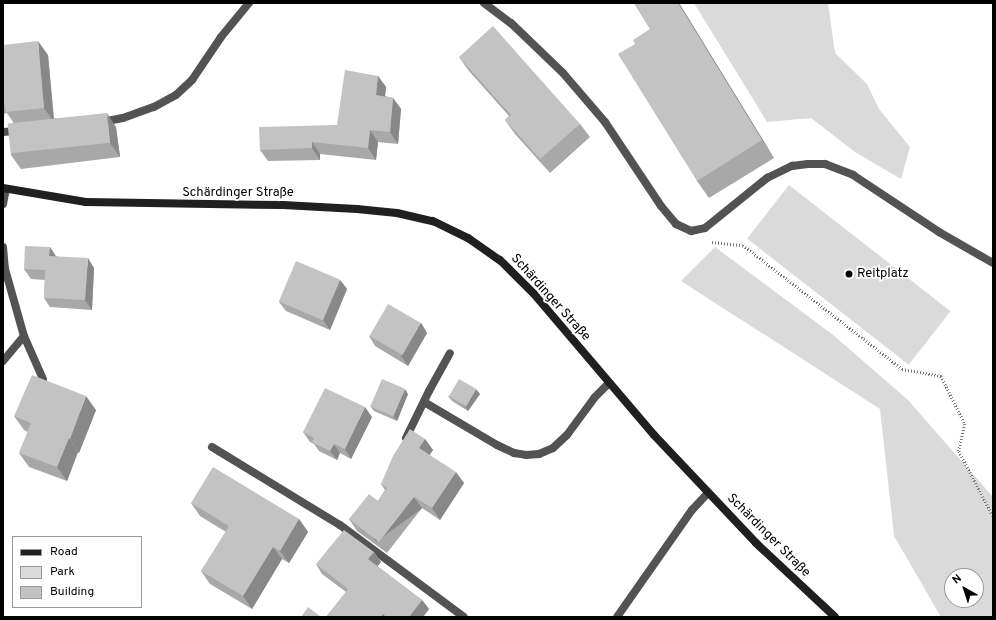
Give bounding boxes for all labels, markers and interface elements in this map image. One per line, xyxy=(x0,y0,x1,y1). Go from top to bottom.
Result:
street label: Schärdinger Straße xyxy=(182,185,294,201)
street label: Schärdinger Straße xyxy=(507,251,593,345)
place label: Reitplatz xyxy=(857,266,909,282)
marker: Reitplatz xyxy=(844,269,854,279)
street label: Schärdinger Straße xyxy=(723,491,813,581)
legend xyxy=(12,536,142,608)
text: Road xyxy=(50,544,78,560)
text: Park xyxy=(50,564,75,580)
north arrow xyxy=(944,568,984,608)
text: N xyxy=(950,572,965,587)
text: Building xyxy=(50,584,94,600)

